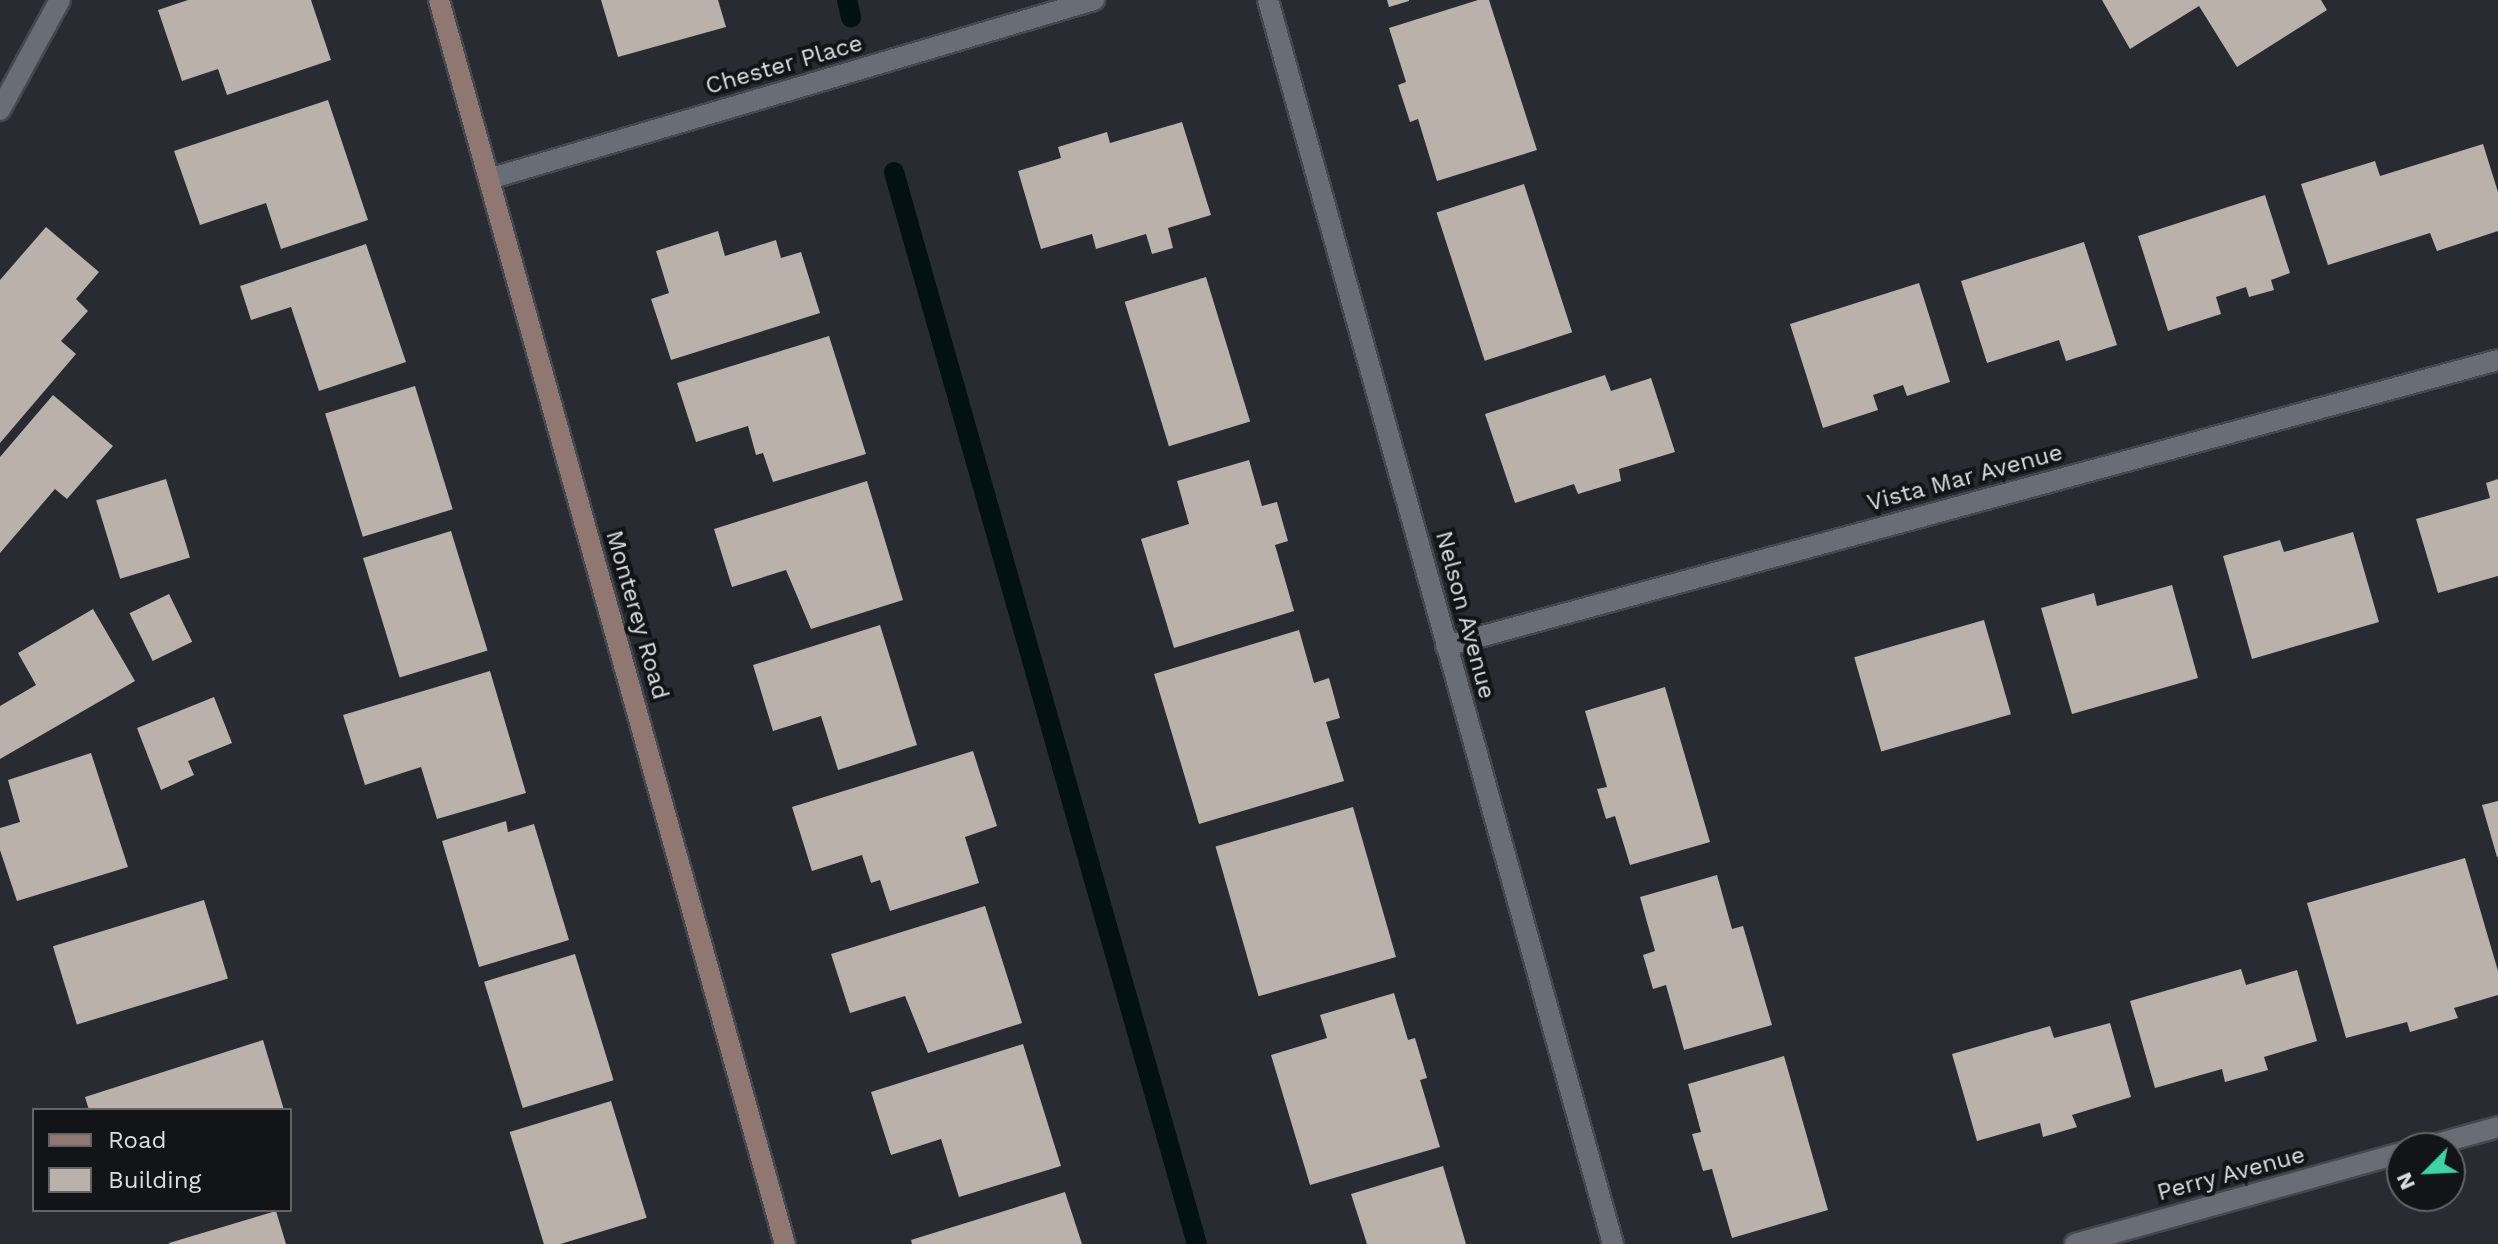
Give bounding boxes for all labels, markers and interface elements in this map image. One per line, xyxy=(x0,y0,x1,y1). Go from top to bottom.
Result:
street label: Chester Place xyxy=(702,29,866,101)
street label: Vista Mar Avenue xyxy=(1863,438,2067,518)
street label: Monterey Road xyxy=(599,527,675,703)
street label: Nelson Avenue xyxy=(1429,527,1501,703)
legend xyxy=(32,1108,292,1212)
text: Road xyxy=(108,1126,167,1154)
north arrow xyxy=(2386,1132,2466,1212)
street label: Perry Avenue xyxy=(2153,1140,2309,1208)
text: Building xyxy=(108,1166,201,1194)
text: N xyxy=(2391,1169,2420,1194)

